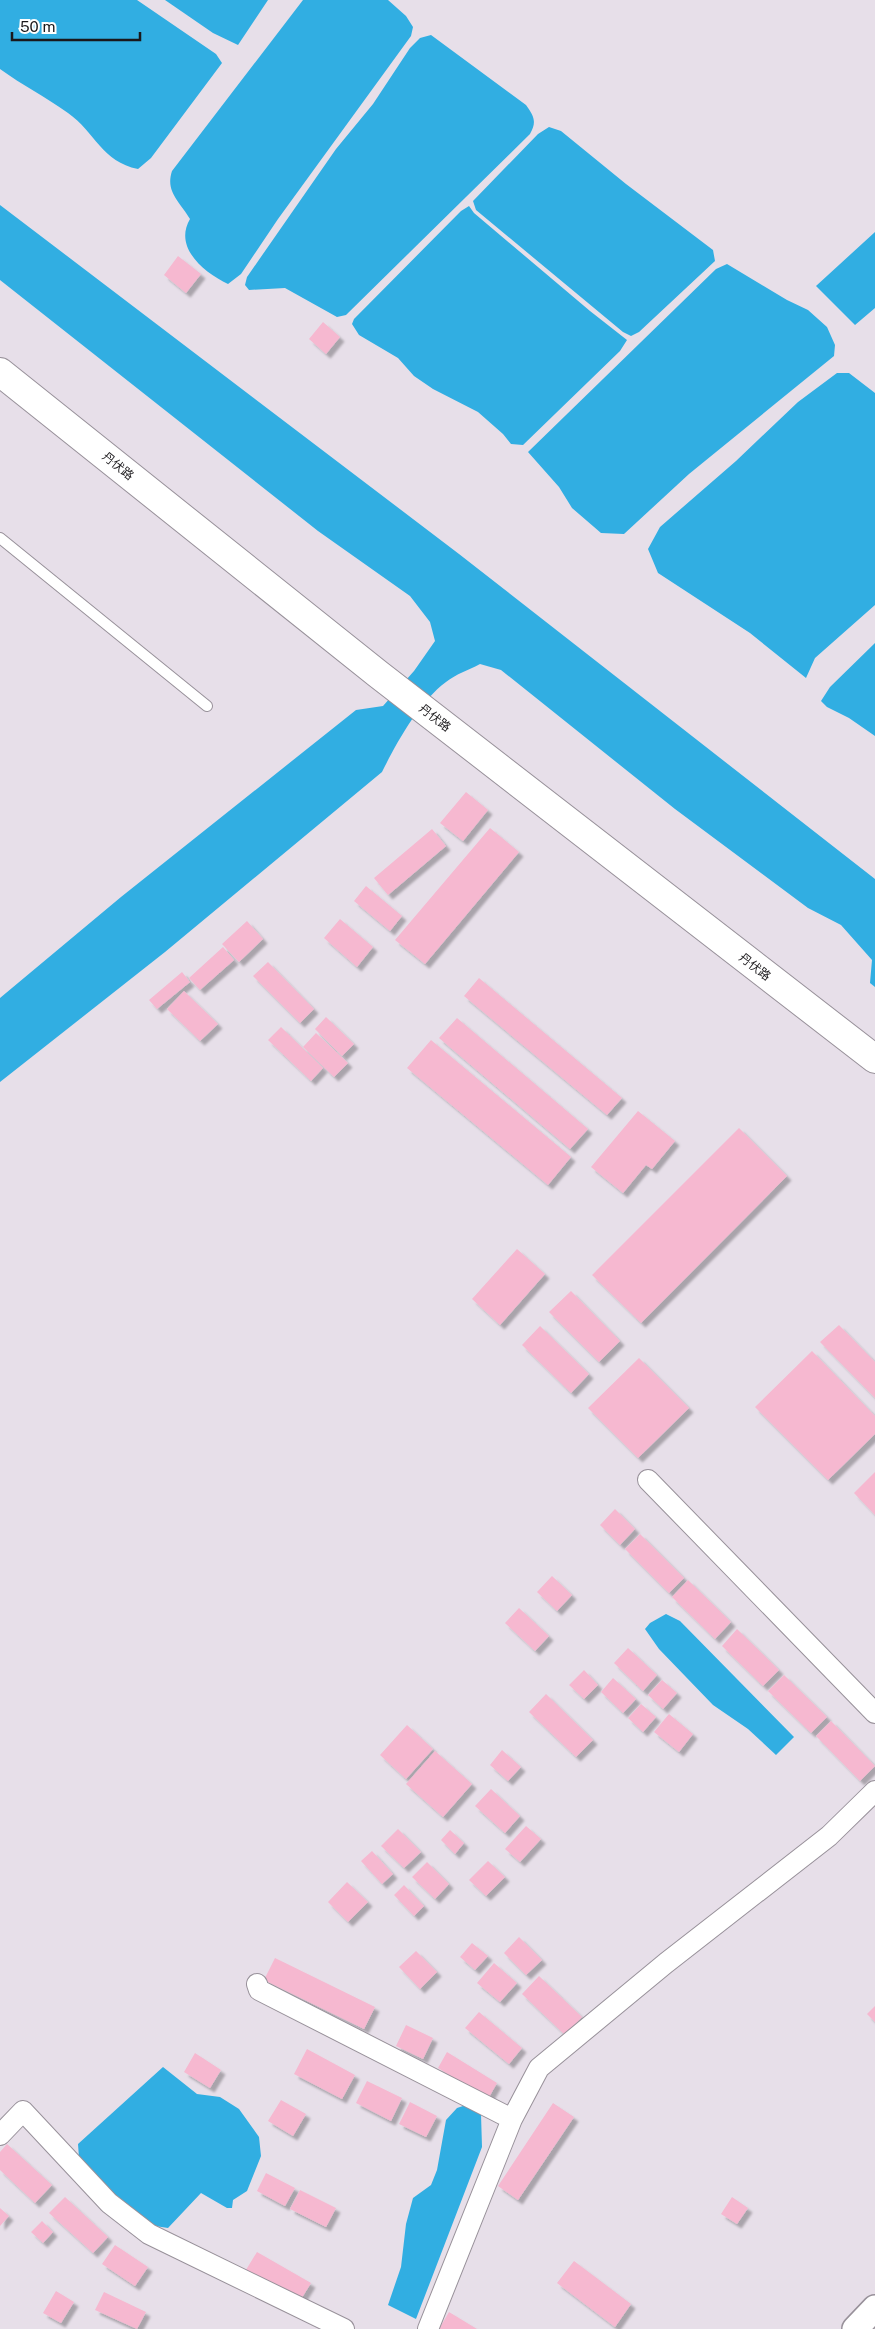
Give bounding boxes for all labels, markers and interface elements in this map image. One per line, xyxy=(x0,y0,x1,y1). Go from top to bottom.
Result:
scale bar xyxy=(12,10,140,42)
text: 50 m xyxy=(20,18,55,35)
street label: 丹伏路 xyxy=(100,449,136,483)
street label: 丹伏路 xyxy=(417,701,453,735)
street label: 丹伏路 xyxy=(737,950,773,984)

